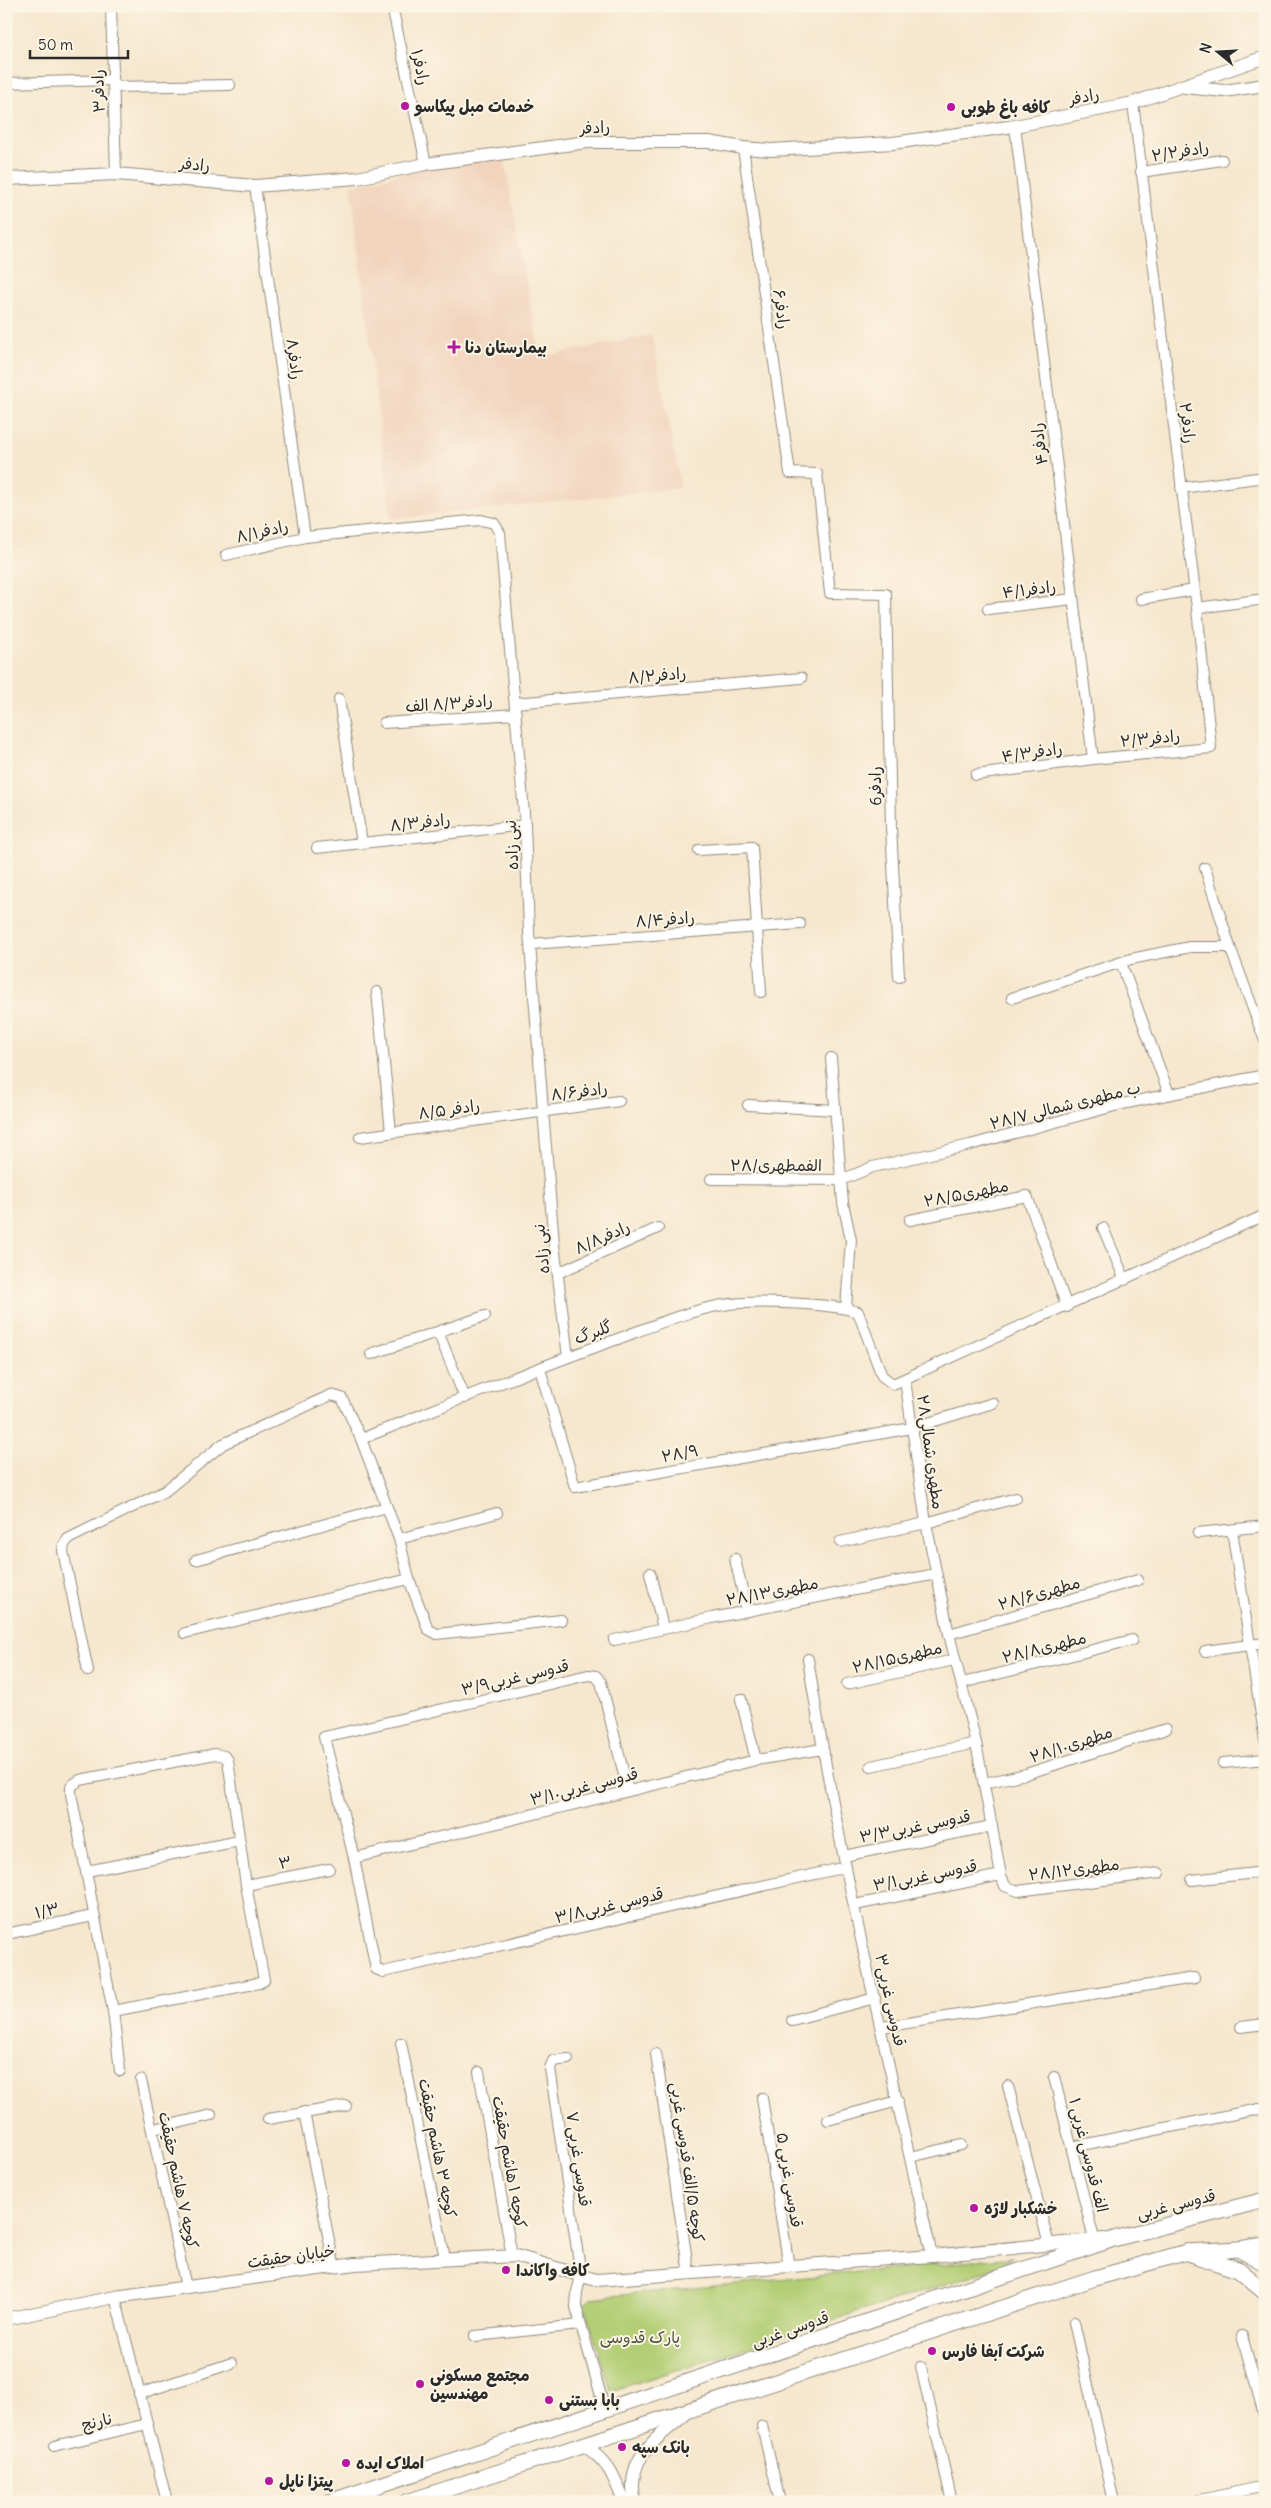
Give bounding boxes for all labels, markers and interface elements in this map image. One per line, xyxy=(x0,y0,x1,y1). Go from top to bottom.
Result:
scale bar xyxy=(30,28,128,60)
north arrow xyxy=(1194,28,1244,78)
text: 50 m xyxy=(38,35,73,54)
text: N xyxy=(1196,41,1216,55)
street label: رادفر۱ xyxy=(407,47,435,87)
street label: رادفر۳ xyxy=(87,69,109,113)
street label: رادفر xyxy=(1065,83,1101,109)
place label: خدمات مبل پیکاسو xyxy=(414,96,534,117)
place label: کافه باغ طوبی xyxy=(961,97,1050,119)
marker: خدمات مبل پیکاسو xyxy=(399,100,411,112)
marker: کافه باغ طوبی xyxy=(945,101,957,113)
street label: رادفر xyxy=(577,116,611,138)
street label: رادفر۲/۲ xyxy=(1150,137,1210,165)
street label: رادفر xyxy=(177,153,211,175)
street label: رادفر۶ xyxy=(769,288,795,330)
street label: رادفر۸ xyxy=(282,337,308,381)
place label: بیمارستان دنا xyxy=(465,337,547,357)
marker: بیمارستان دنا xyxy=(447,340,461,354)
street label: رادفر۲ xyxy=(1176,401,1200,445)
street label: رادفر۴ xyxy=(1026,422,1052,466)
street label: ۸/۱رادفر xyxy=(234,515,290,547)
street label: رادفر۴/۱ xyxy=(1001,576,1057,602)
street label: رادفر۸/۲ xyxy=(627,663,687,687)
street label: رادفر۸/۳ الف xyxy=(405,690,493,716)
street label: رادفر۲/۳ xyxy=(1119,725,1181,751)
street label: رادفر۴/۳ xyxy=(1000,738,1064,766)
street label: 6رادفر xyxy=(865,766,885,806)
street label: رادفر۸/۳ xyxy=(389,809,451,835)
street label: نبی زاده xyxy=(500,819,523,871)
street label: رادفر۸/۴ xyxy=(635,907,695,931)
street label: ۲۸/۷ ب مطهرى شمالى xyxy=(988,1077,1143,1134)
street label: ۸/۶رادفر xyxy=(549,1078,609,1104)
street label: ۸/۵ رادفر xyxy=(417,1095,481,1123)
street label: ۲۸/الفمطهری xyxy=(730,1155,822,1175)
street label: مطهری۲۸/۵ xyxy=(922,1175,1010,1211)
street label: ۸/۸رادفر xyxy=(571,1216,633,1258)
street label: نبی زاده xyxy=(528,1223,555,1275)
street label: گلبرگ xyxy=(571,1316,615,1348)
street label: مطهرى شمالى۲۸ xyxy=(912,1393,949,1511)
street label: ۲۸/۹ xyxy=(660,1440,700,1466)
street label: مطهری۲۸/۱۳ xyxy=(724,1572,820,1610)
street label: مطهری۲۸/۶ xyxy=(996,1572,1082,1614)
street label: مطهری۲۸/۸ xyxy=(1000,1627,1088,1667)
street label: مطهری۲۸/۱۵ xyxy=(850,1637,944,1677)
street label: قدوسی غربی۳/۹ xyxy=(459,1655,571,1700)
street label: مطهری۲۸/۱۰ xyxy=(1027,1721,1115,1767)
street label: قدوسی غربی۳/۱۰ xyxy=(528,1763,640,1810)
street label: قدوسی غربی۳/۳ xyxy=(858,1805,973,1848)
street label: ۳ xyxy=(277,1851,293,1873)
street label: مطهری۲۸/۱۲ xyxy=(1027,1854,1121,1884)
street label: قدوسی غربی۳/۱ xyxy=(871,1855,979,1896)
street label: قدوسی غربی۳/۸ xyxy=(553,1883,666,1928)
street label: ۱/۳ xyxy=(33,1898,61,1922)
street label: قدوسی غربی۳ xyxy=(870,1952,911,2048)
street label: کوچه ۳ هاشم حقیقت xyxy=(412,2077,461,2220)
street label: کوچه ۵/الف قدوسی غربی xyxy=(666,2081,709,2243)
street label: کوچه ۱ هاشم حقیقت xyxy=(486,2094,531,2230)
street label: ۱ الف قدوسی غربی xyxy=(1064,2096,1113,2215)
street label: کوچه ۷ هاشم حقیقت xyxy=(152,2110,203,2251)
street label: ۷ قدوسی غربی xyxy=(561,2110,596,2208)
street label: ۵ قدوسی غربی xyxy=(772,2131,807,2229)
street label: قدوسی غربی xyxy=(1134,2185,1218,2224)
place label: خشکبار لاژه xyxy=(984,2198,1057,2218)
marker: خشکبار لاژه xyxy=(968,2202,980,2214)
street label: خیابان حقیقت xyxy=(246,2240,336,2272)
place label: کافه واکاندا xyxy=(516,2260,590,2281)
marker: کافه واکاندا xyxy=(500,2264,512,2276)
street label: قدوسی غربی xyxy=(748,2306,832,2353)
park label: پارک قدوسی xyxy=(600,2327,680,2348)
place label: شرکت آبفا فارس xyxy=(942,2341,1045,2361)
marker: شرکت آبفا فارس xyxy=(926,2345,938,2357)
place label: مجتمع مسکونی مهندسین xyxy=(430,2365,530,2403)
marker: مجتمع مسکونی مهندسین xyxy=(414,2378,426,2390)
place label: بابا بستنی xyxy=(559,2390,620,2411)
marker: بابا بستنی xyxy=(543,2394,555,2406)
street label: نارنج xyxy=(79,2408,115,2435)
place label: بانک سپه xyxy=(632,2437,690,2458)
marker: بانک سپه xyxy=(616,2441,628,2453)
place label: املاک ایده xyxy=(356,2453,424,2473)
marker: املاک ایده xyxy=(340,2457,352,2469)
place label: پیتزا ناپل xyxy=(279,2471,333,2492)
marker: پیتزا ناپل xyxy=(263,2475,275,2487)

